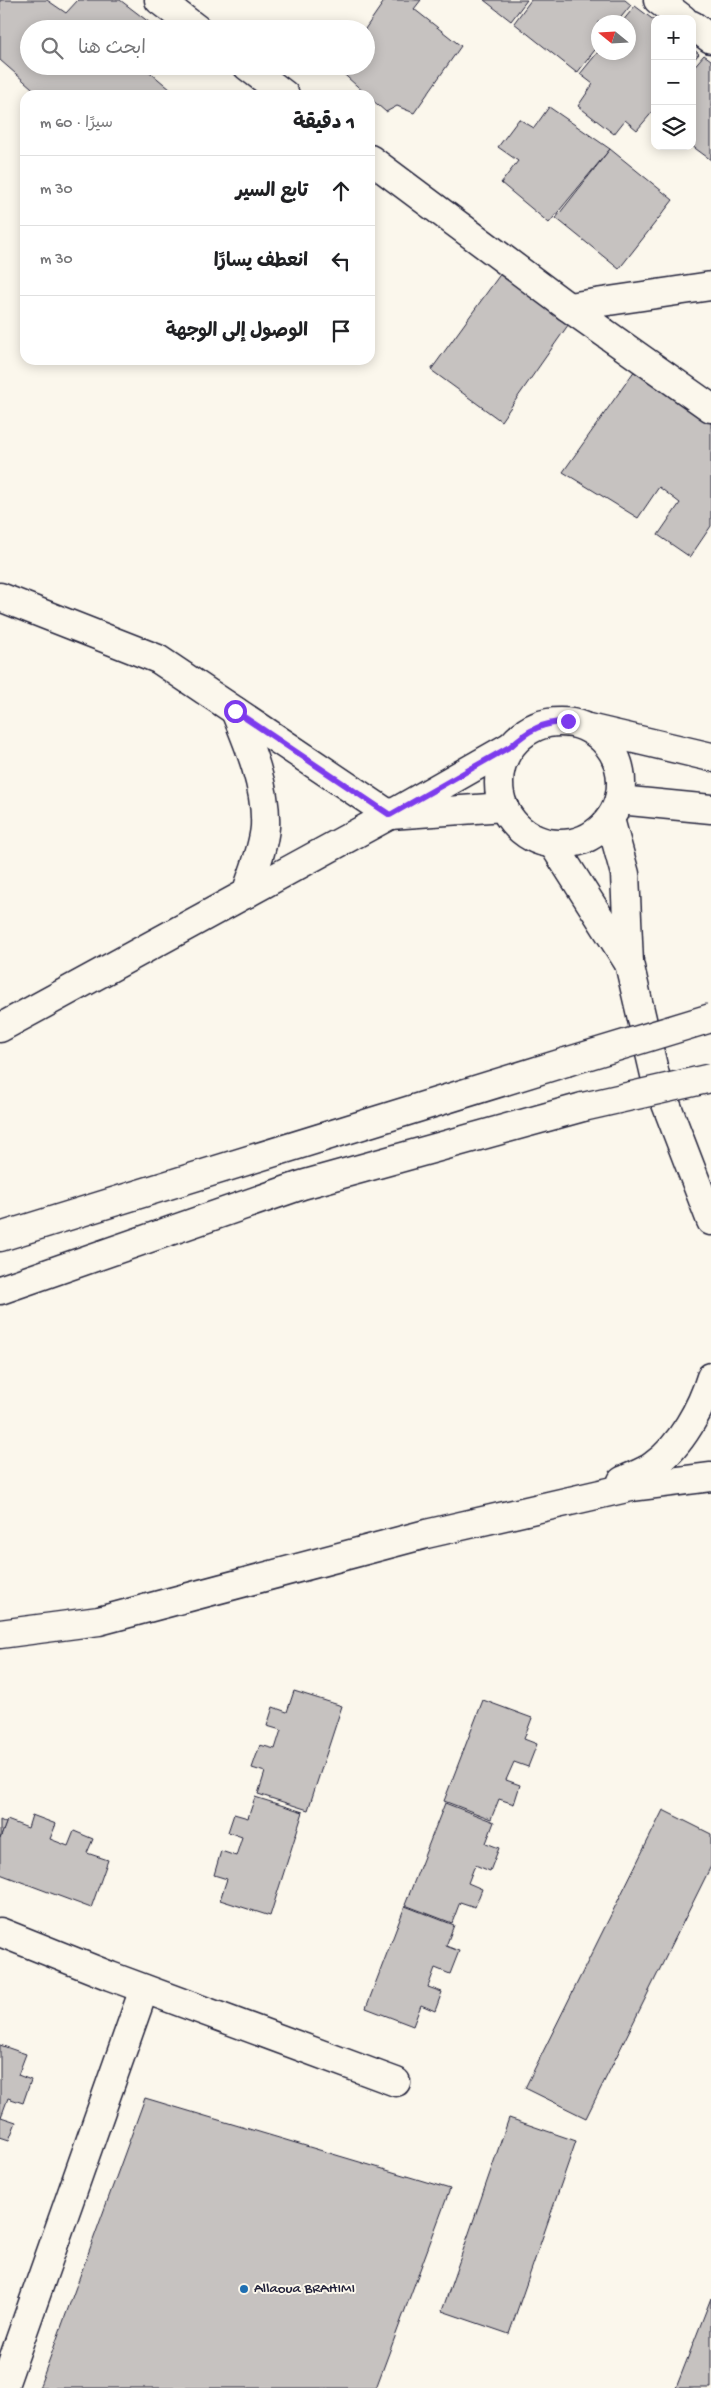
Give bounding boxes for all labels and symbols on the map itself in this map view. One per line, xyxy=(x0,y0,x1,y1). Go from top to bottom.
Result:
north arrow xyxy=(591,15,636,60)
route start xyxy=(224,700,247,723)
route end xyxy=(557,710,580,733)
place label: Allaoua BRAHIMI xyxy=(254,2280,355,2298)
marker: Allaoua BRAHIMI xyxy=(238,2283,250,2295)

